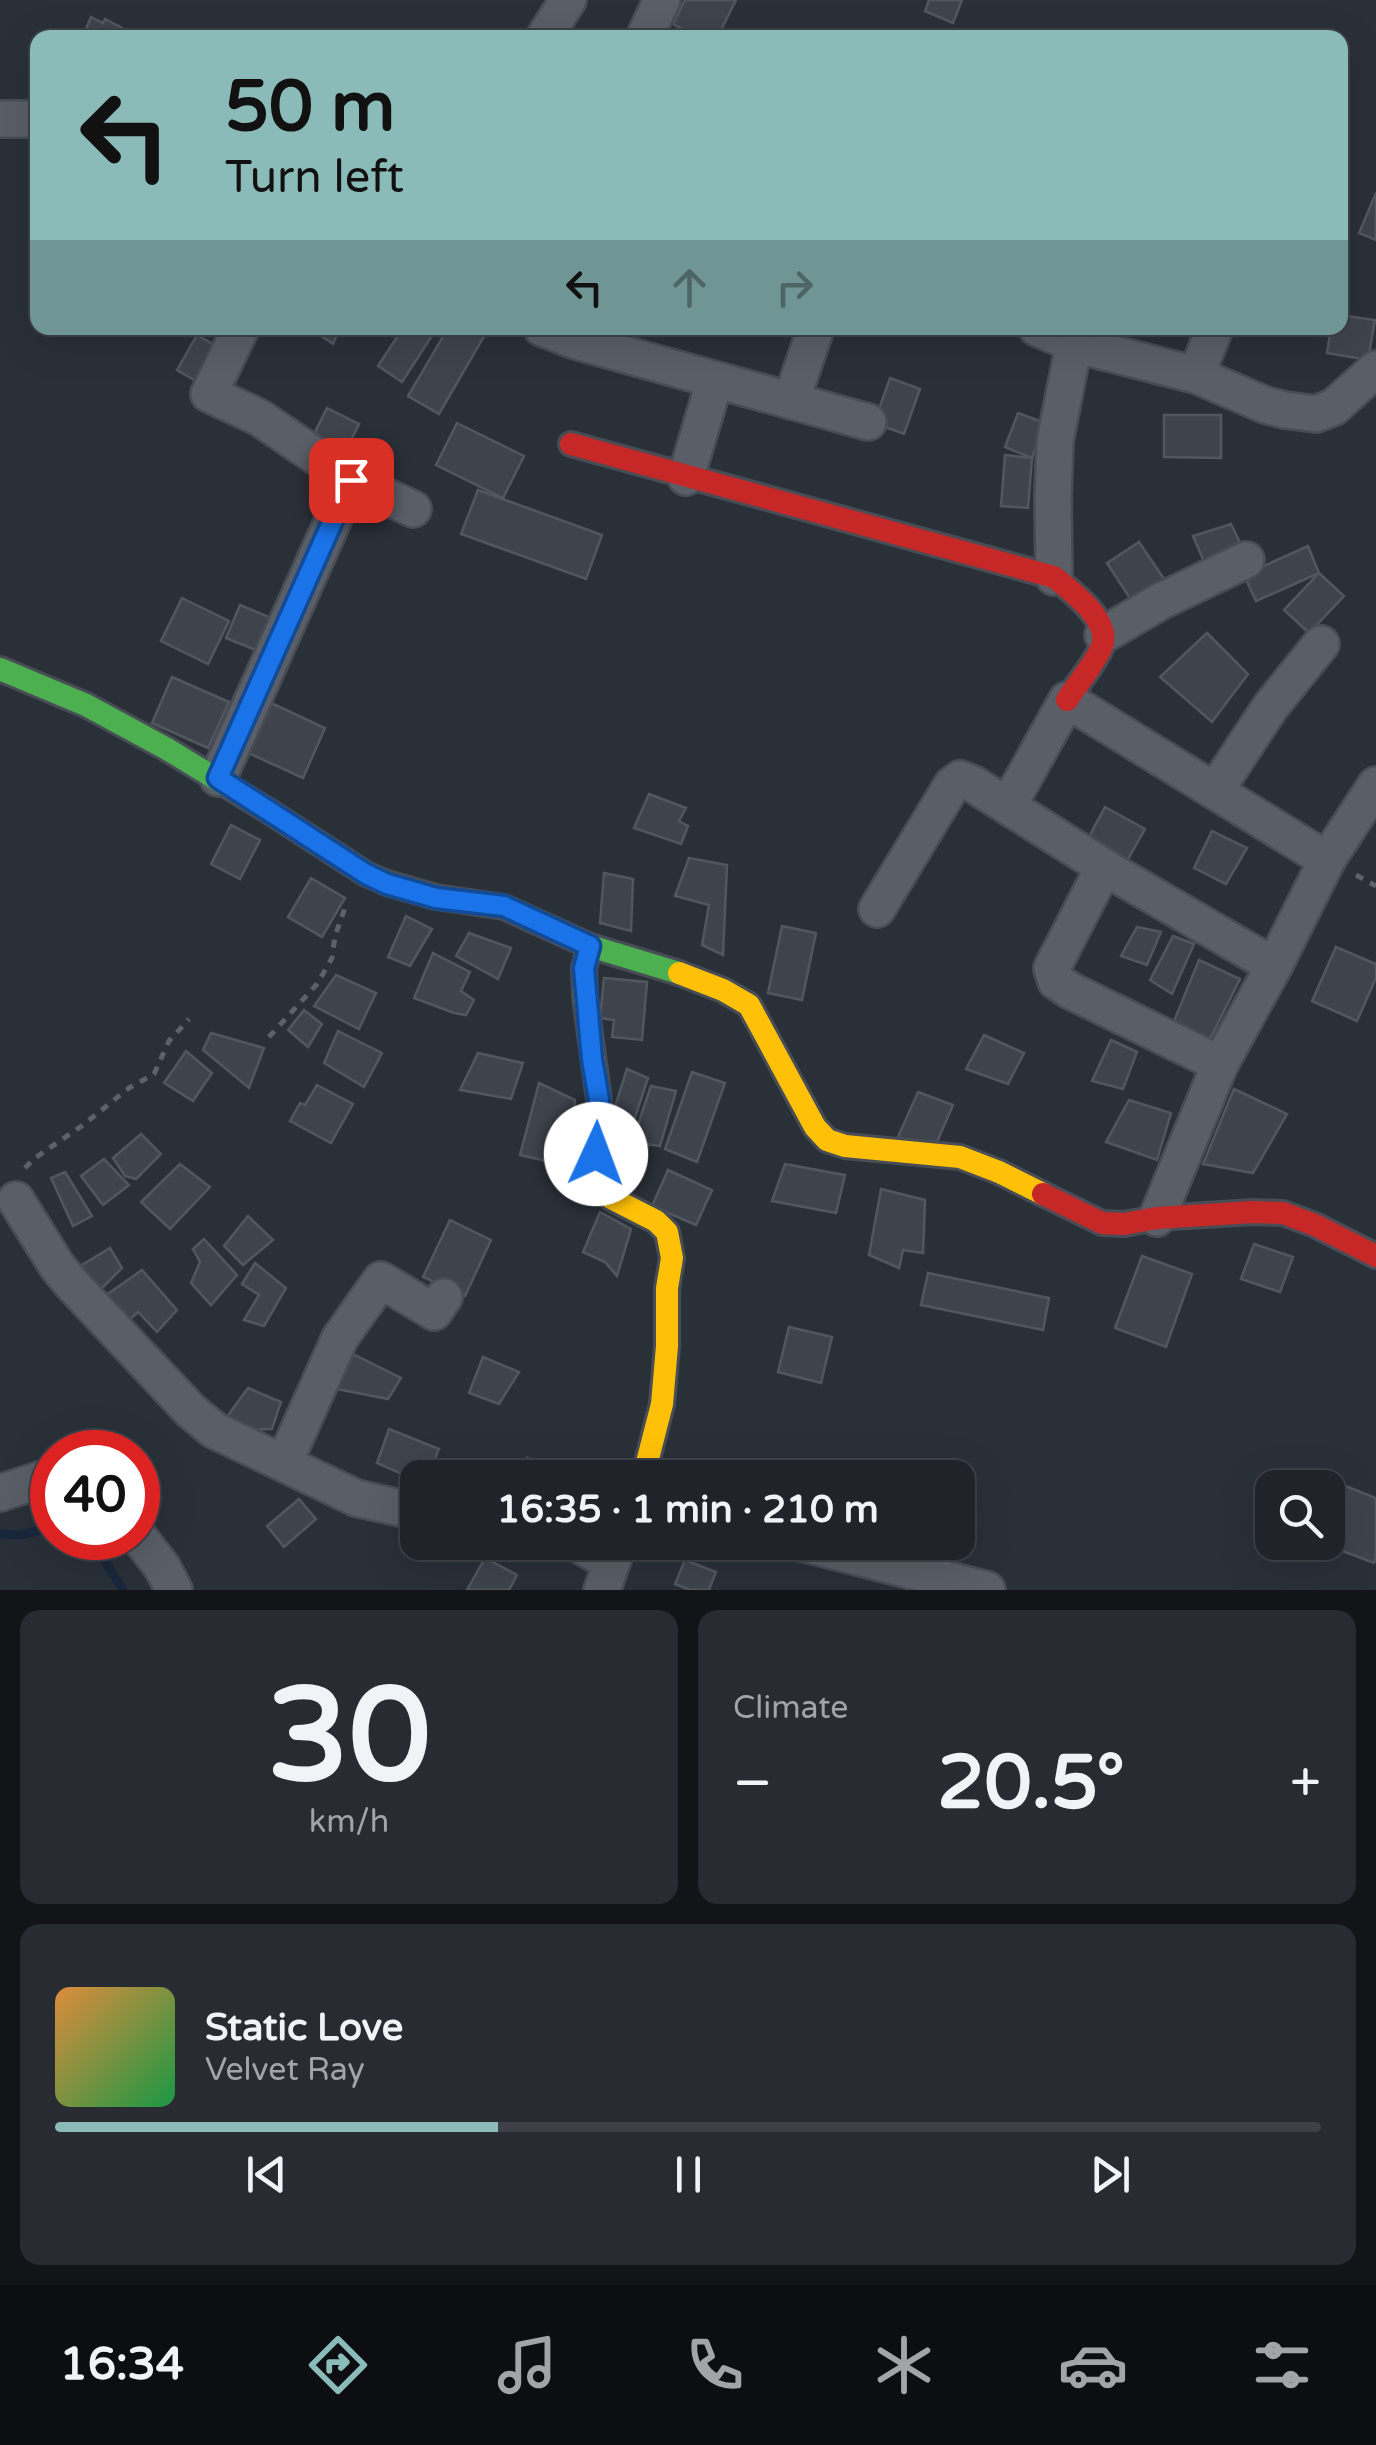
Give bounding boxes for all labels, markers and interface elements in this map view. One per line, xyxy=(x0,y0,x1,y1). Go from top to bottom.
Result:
text: 50 m xyxy=(225,66,395,150)
icon: left xyxy=(60,70,190,200)
text: Turn left xyxy=(225,151,404,205)
icon: left xyxy=(557,260,612,315)
icon: ahead xyxy=(662,260,717,315)
icon: right xyxy=(767,260,822,315)
pin xyxy=(309,438,394,523)
icon: arrive xyxy=(324,453,379,508)
position arrow xyxy=(544,1102,648,1206)
speed limit sign: 40 xyxy=(30,1430,160,1560)
map controls xyxy=(1255,1470,1345,1560)
button: search xyxy=(1255,1470,1345,1560)
text: 16:35 · 1 min · 210 m xyxy=(496,1487,879,1533)
text: 30 xyxy=(267,1660,431,1816)
text: Climate xyxy=(733,1689,848,1727)
text: 20.5° xyxy=(937,1738,1125,1828)
text: − xyxy=(733,1751,772,1817)
text: + xyxy=(1290,1751,1321,1817)
text: km/h xyxy=(309,1803,389,1841)
text: Static Love xyxy=(205,2005,403,2051)
text: Velvet Ray xyxy=(205,2051,365,2089)
icon: previous xyxy=(239,2147,294,2202)
icon: pause xyxy=(661,2147,716,2202)
icon: next xyxy=(1083,2147,1138,2202)
icon: directions xyxy=(303,2330,373,2400)
icon: music xyxy=(492,2330,562,2400)
icon: phone xyxy=(680,2330,750,2400)
icon: climate xyxy=(869,2330,939,2400)
icon: car xyxy=(1058,2330,1128,2400)
icon: filters xyxy=(1247,2330,1317,2400)
text: 16:34 xyxy=(59,2338,184,2392)

